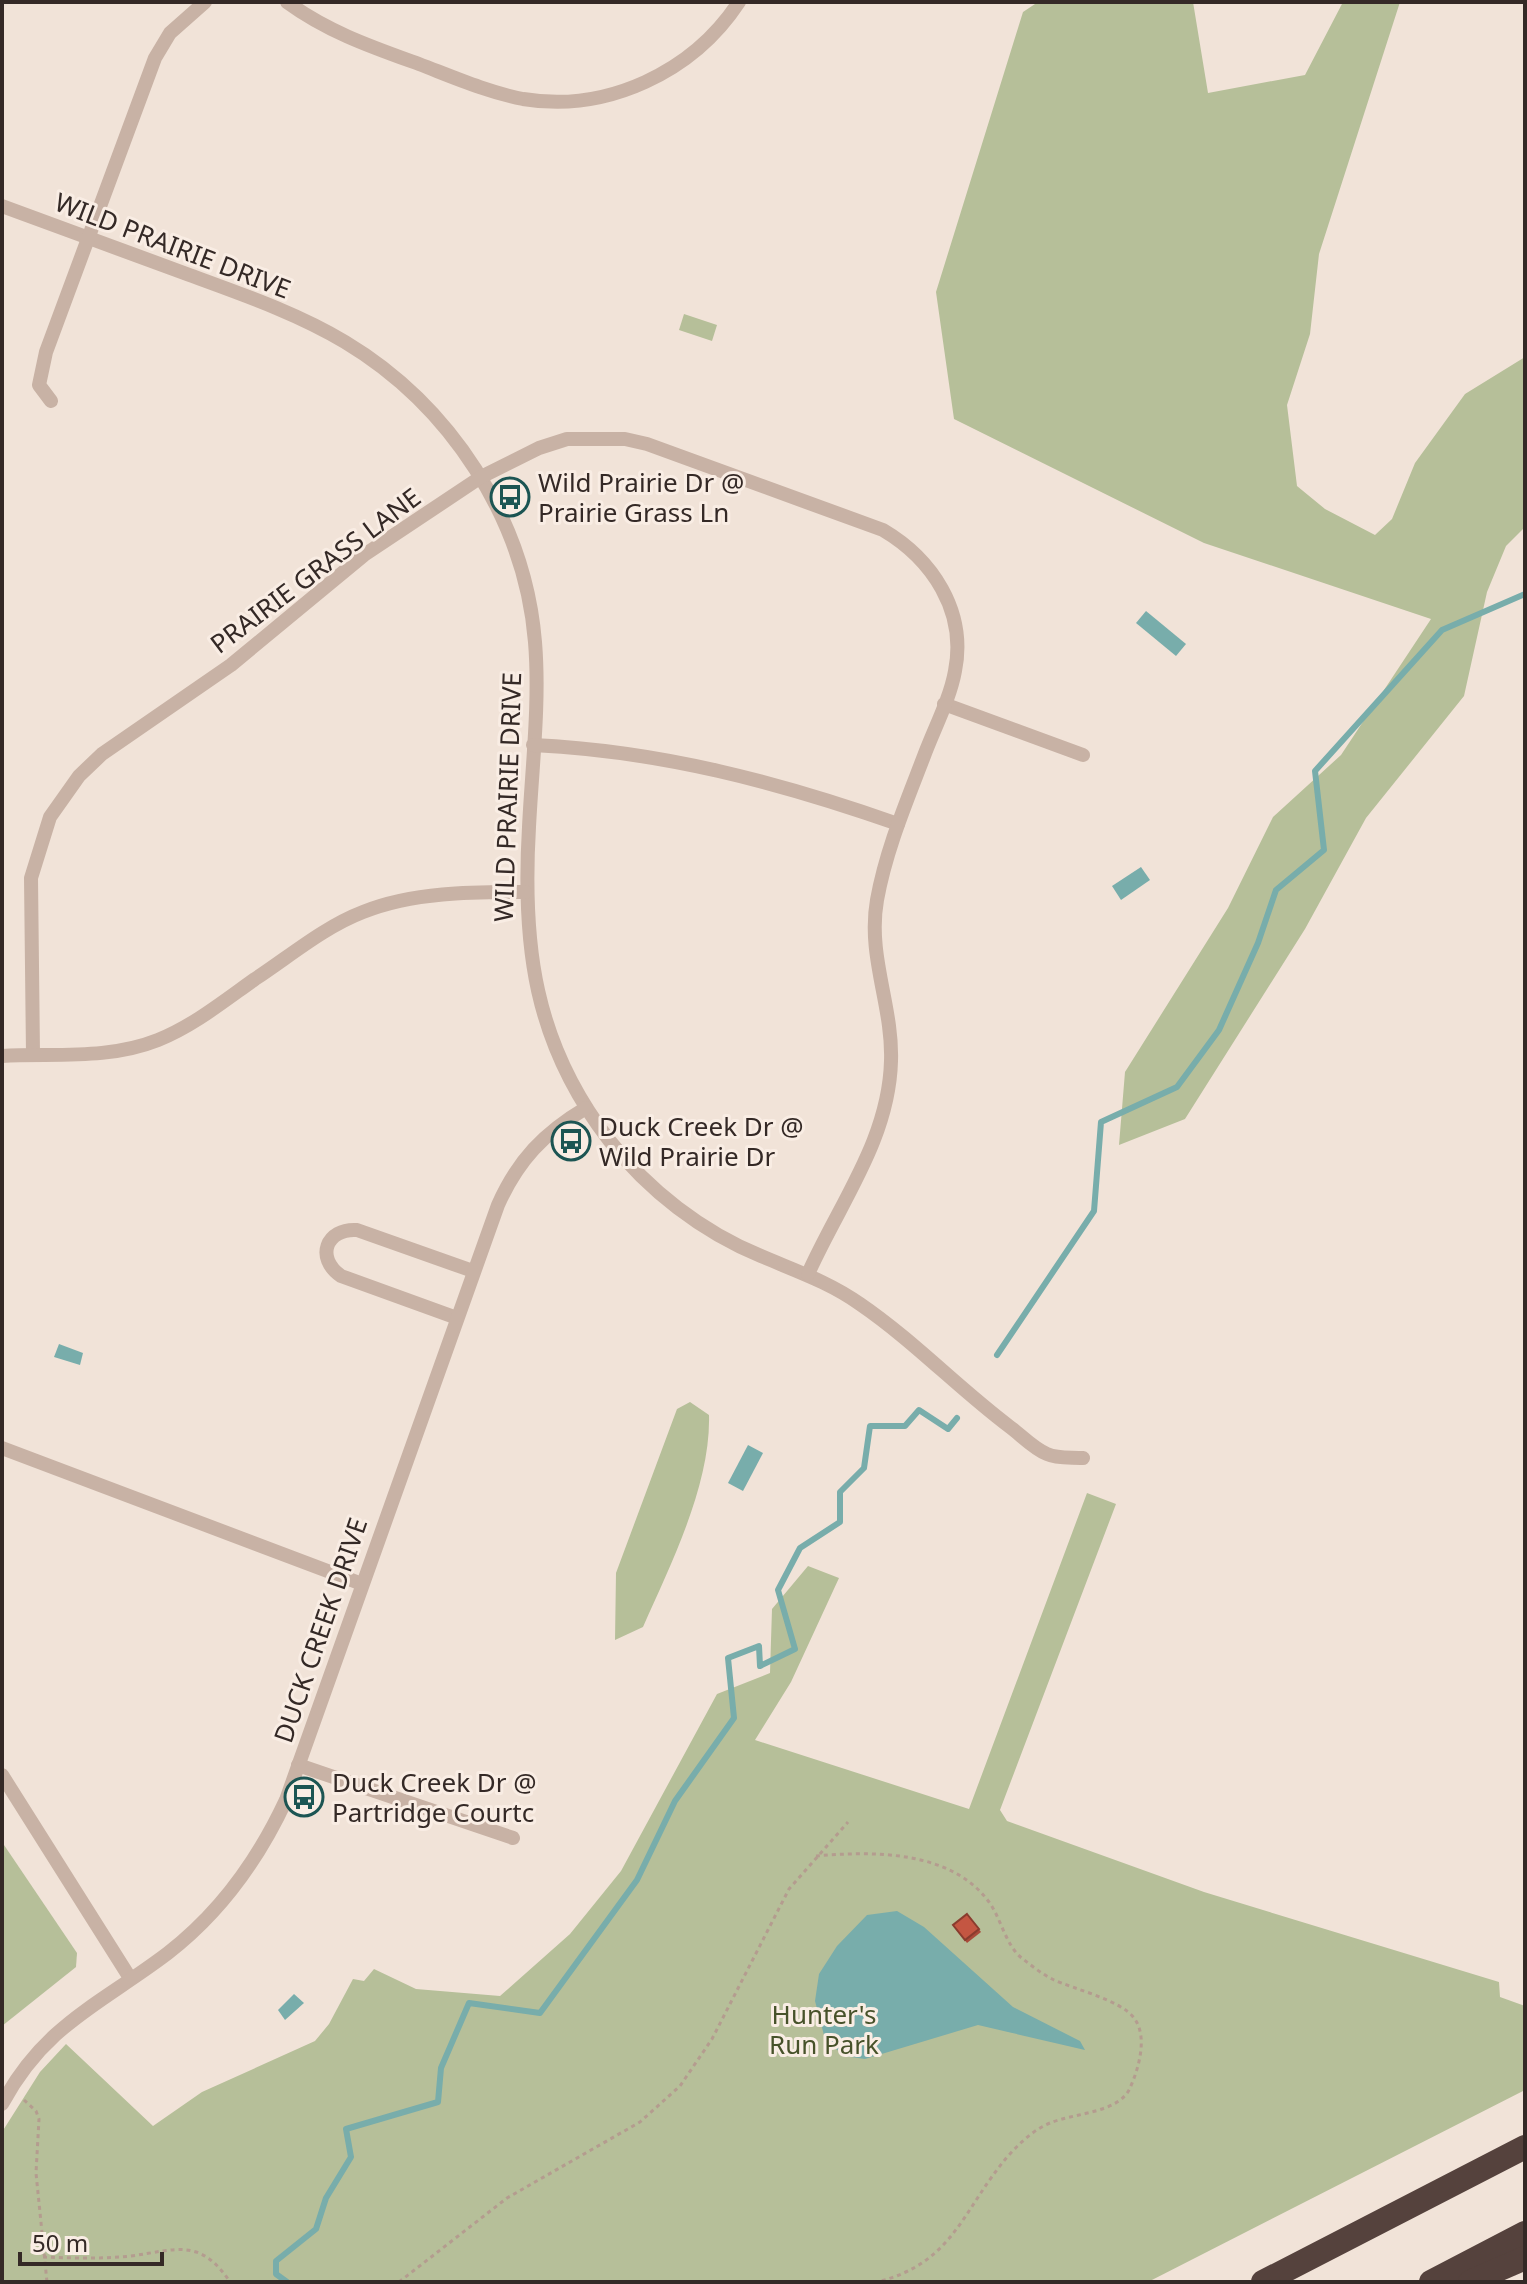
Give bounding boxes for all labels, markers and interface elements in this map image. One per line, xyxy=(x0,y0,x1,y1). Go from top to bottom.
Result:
street label: WILD PRAIRIE DRIVE xyxy=(50,183,296,307)
place label: Wild Prairie Dr @ Prairie Grass Ln xyxy=(538,464,744,530)
bus stop icon: Wild Prairie Dr @ Prairie Grass Ln xyxy=(489,476,531,518)
street label: PRAIRIE GRASS LANE xyxy=(202,479,428,661)
street label: WILD PRAIRIE DRIVE xyxy=(485,671,529,923)
place label: Duck Creek Dr @ Wild Prairie Dr xyxy=(599,1108,804,1174)
bus stop icon: Duck Creek Dr @ Wild Prairie Dr xyxy=(550,1120,592,1162)
street label: DUCK CREEK DRIVE xyxy=(265,1513,375,1747)
place label: Duck Creek Dr @ Partridge Courtc xyxy=(332,1764,537,1830)
bus stop icon: Duck Creek Dr @ Partridge Courtc xyxy=(283,1776,325,1818)
park label: Hunter's Run Park xyxy=(769,1996,879,2062)
scale bar xyxy=(20,2216,162,2266)
text: 50 m xyxy=(32,2226,88,2259)

